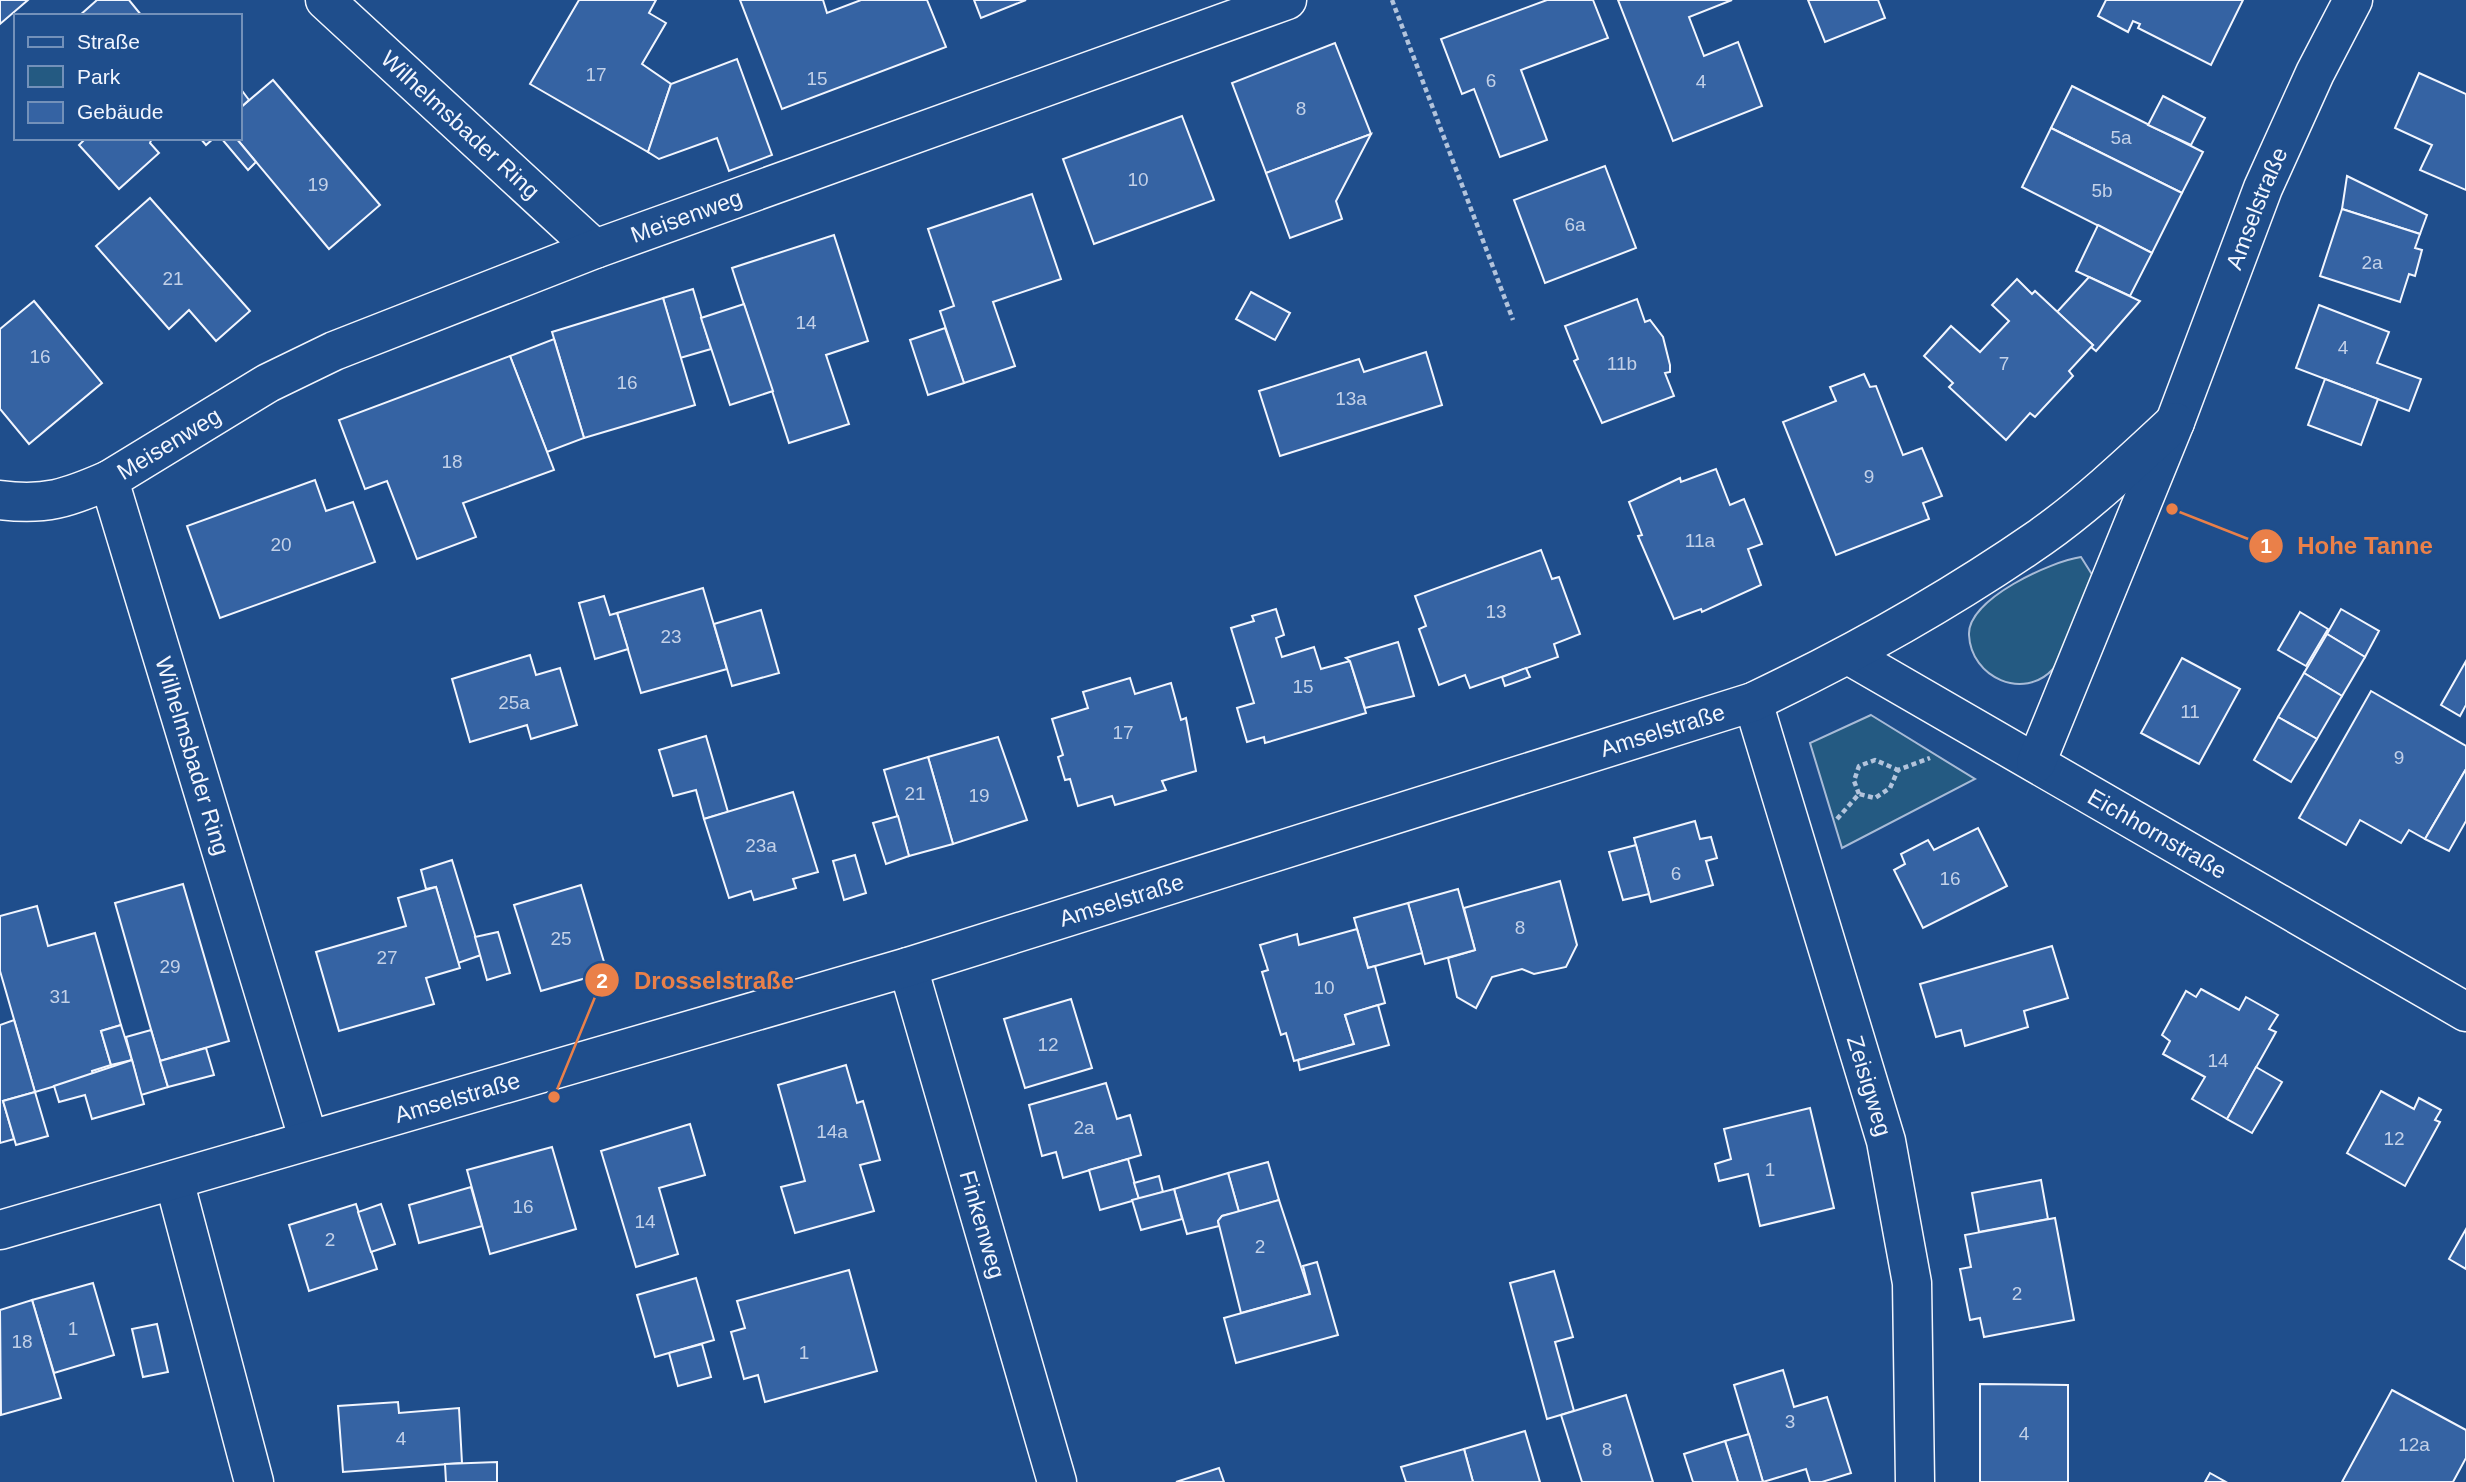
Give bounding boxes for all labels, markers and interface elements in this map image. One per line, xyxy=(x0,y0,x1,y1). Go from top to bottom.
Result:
legend xyxy=(14,14,242,140)
text: Straße xyxy=(77,30,140,53)
street label: Wilhelmsbader Ring xyxy=(376,45,545,204)
house number: 17 xyxy=(585,64,607,85)
text: Park xyxy=(77,65,121,88)
house number: 15 xyxy=(806,68,828,89)
house number: 6 xyxy=(1486,70,1496,91)
house number: 4 xyxy=(1696,71,1707,92)
house number: 8 xyxy=(1296,98,1306,119)
text: Gebäude xyxy=(77,100,163,123)
house number: 5a xyxy=(2110,127,2132,148)
street label: Amselstraße xyxy=(2221,143,2293,273)
house number: 10 xyxy=(1127,169,1149,190)
house number: 19 xyxy=(307,174,329,195)
house number: 5b xyxy=(2091,180,2113,201)
street label: Meisenweg xyxy=(627,184,746,248)
house number: 6a xyxy=(1564,214,1586,235)
house number: 2a xyxy=(2361,252,2383,273)
house number: 21 xyxy=(162,268,184,289)
house number: 14 xyxy=(795,312,817,333)
house number: 4 xyxy=(2338,337,2349,358)
house number: 16 xyxy=(29,346,51,367)
house number: 11b xyxy=(1607,353,1637,374)
house number: 7 xyxy=(1999,353,2009,374)
house number: 16 xyxy=(616,372,638,393)
house number: 13a xyxy=(1335,388,1367,409)
street label: Meisenweg xyxy=(112,402,225,485)
house number: 18 xyxy=(441,451,463,472)
house number: 9 xyxy=(1864,466,1874,487)
callout: Hohe Tanne xyxy=(2248,523,2447,568)
house number: 11a xyxy=(1685,530,1716,551)
text: Hohe Tanne xyxy=(2297,532,2433,559)
house number: 20 xyxy=(270,534,292,555)
text: 1 xyxy=(2260,534,2272,557)
house number: 13 xyxy=(1485,601,1507,622)
house number: 23 xyxy=(660,626,682,647)
street label: Wilhelmsbader Ring xyxy=(150,654,235,858)
house number: 15 xyxy=(1292,676,1314,697)
house number: 25a xyxy=(498,692,530,713)
street label: Amselstraße xyxy=(1597,699,1728,762)
house number: 11 xyxy=(2180,701,2200,722)
house number: 17 xyxy=(1112,722,1134,743)
house number: 9 xyxy=(2394,747,2404,768)
house number: 21 xyxy=(904,783,926,804)
street label: Eichhornstraße xyxy=(2083,783,2231,884)
house number: 19 xyxy=(968,785,990,806)
house number: 23a xyxy=(745,835,777,856)
house number: 6 xyxy=(1671,863,1681,884)
street label: Amselstraße xyxy=(1056,868,1187,932)
house number: 16 xyxy=(1939,868,1961,889)
house number: 8 xyxy=(1515,917,1525,938)
house number: 25 xyxy=(550,928,572,949)
house number: 27 xyxy=(376,947,398,968)
house number: 29 xyxy=(159,956,181,977)
callout: Drosselstraße xyxy=(585,958,808,1003)
text: Drosselstraße xyxy=(634,967,794,994)
text: 2 xyxy=(596,969,608,992)
house number: 10 xyxy=(1313,977,1335,998)
house number: 31 xyxy=(49,986,71,1007)
street label: Zeisigweg xyxy=(1842,1032,1897,1139)
house number: 12 xyxy=(1037,1034,1059,1055)
house number: 14 xyxy=(2207,1050,2229,1071)
street label: Amselstraße xyxy=(392,1067,523,1128)
house number: 2a xyxy=(1073,1117,1095,1138)
house number: 14a xyxy=(816,1121,848,1142)
house number: 12 xyxy=(2383,1128,2405,1149)
house number: 1 xyxy=(1765,1159,1775,1180)
street label: Finkenweg xyxy=(955,1167,1010,1282)
house number: 16 xyxy=(512,1196,534,1217)
house number: 14 xyxy=(634,1211,656,1232)
house number: 2 xyxy=(325,1229,335,1250)
house number: 2 xyxy=(1255,1236,1265,1257)
house number: 2 xyxy=(2012,1283,2022,1304)
house number: 1 xyxy=(68,1318,78,1339)
house number: 18 xyxy=(11,1331,33,1352)
house number: 1 xyxy=(799,1342,809,1363)
house number: 3 xyxy=(1785,1411,1795,1432)
house number: 4 xyxy=(2019,1423,2030,1444)
house number: 4 xyxy=(396,1428,407,1449)
house number: 12a xyxy=(2398,1434,2430,1455)
house number: 8 xyxy=(1602,1439,1612,1460)

